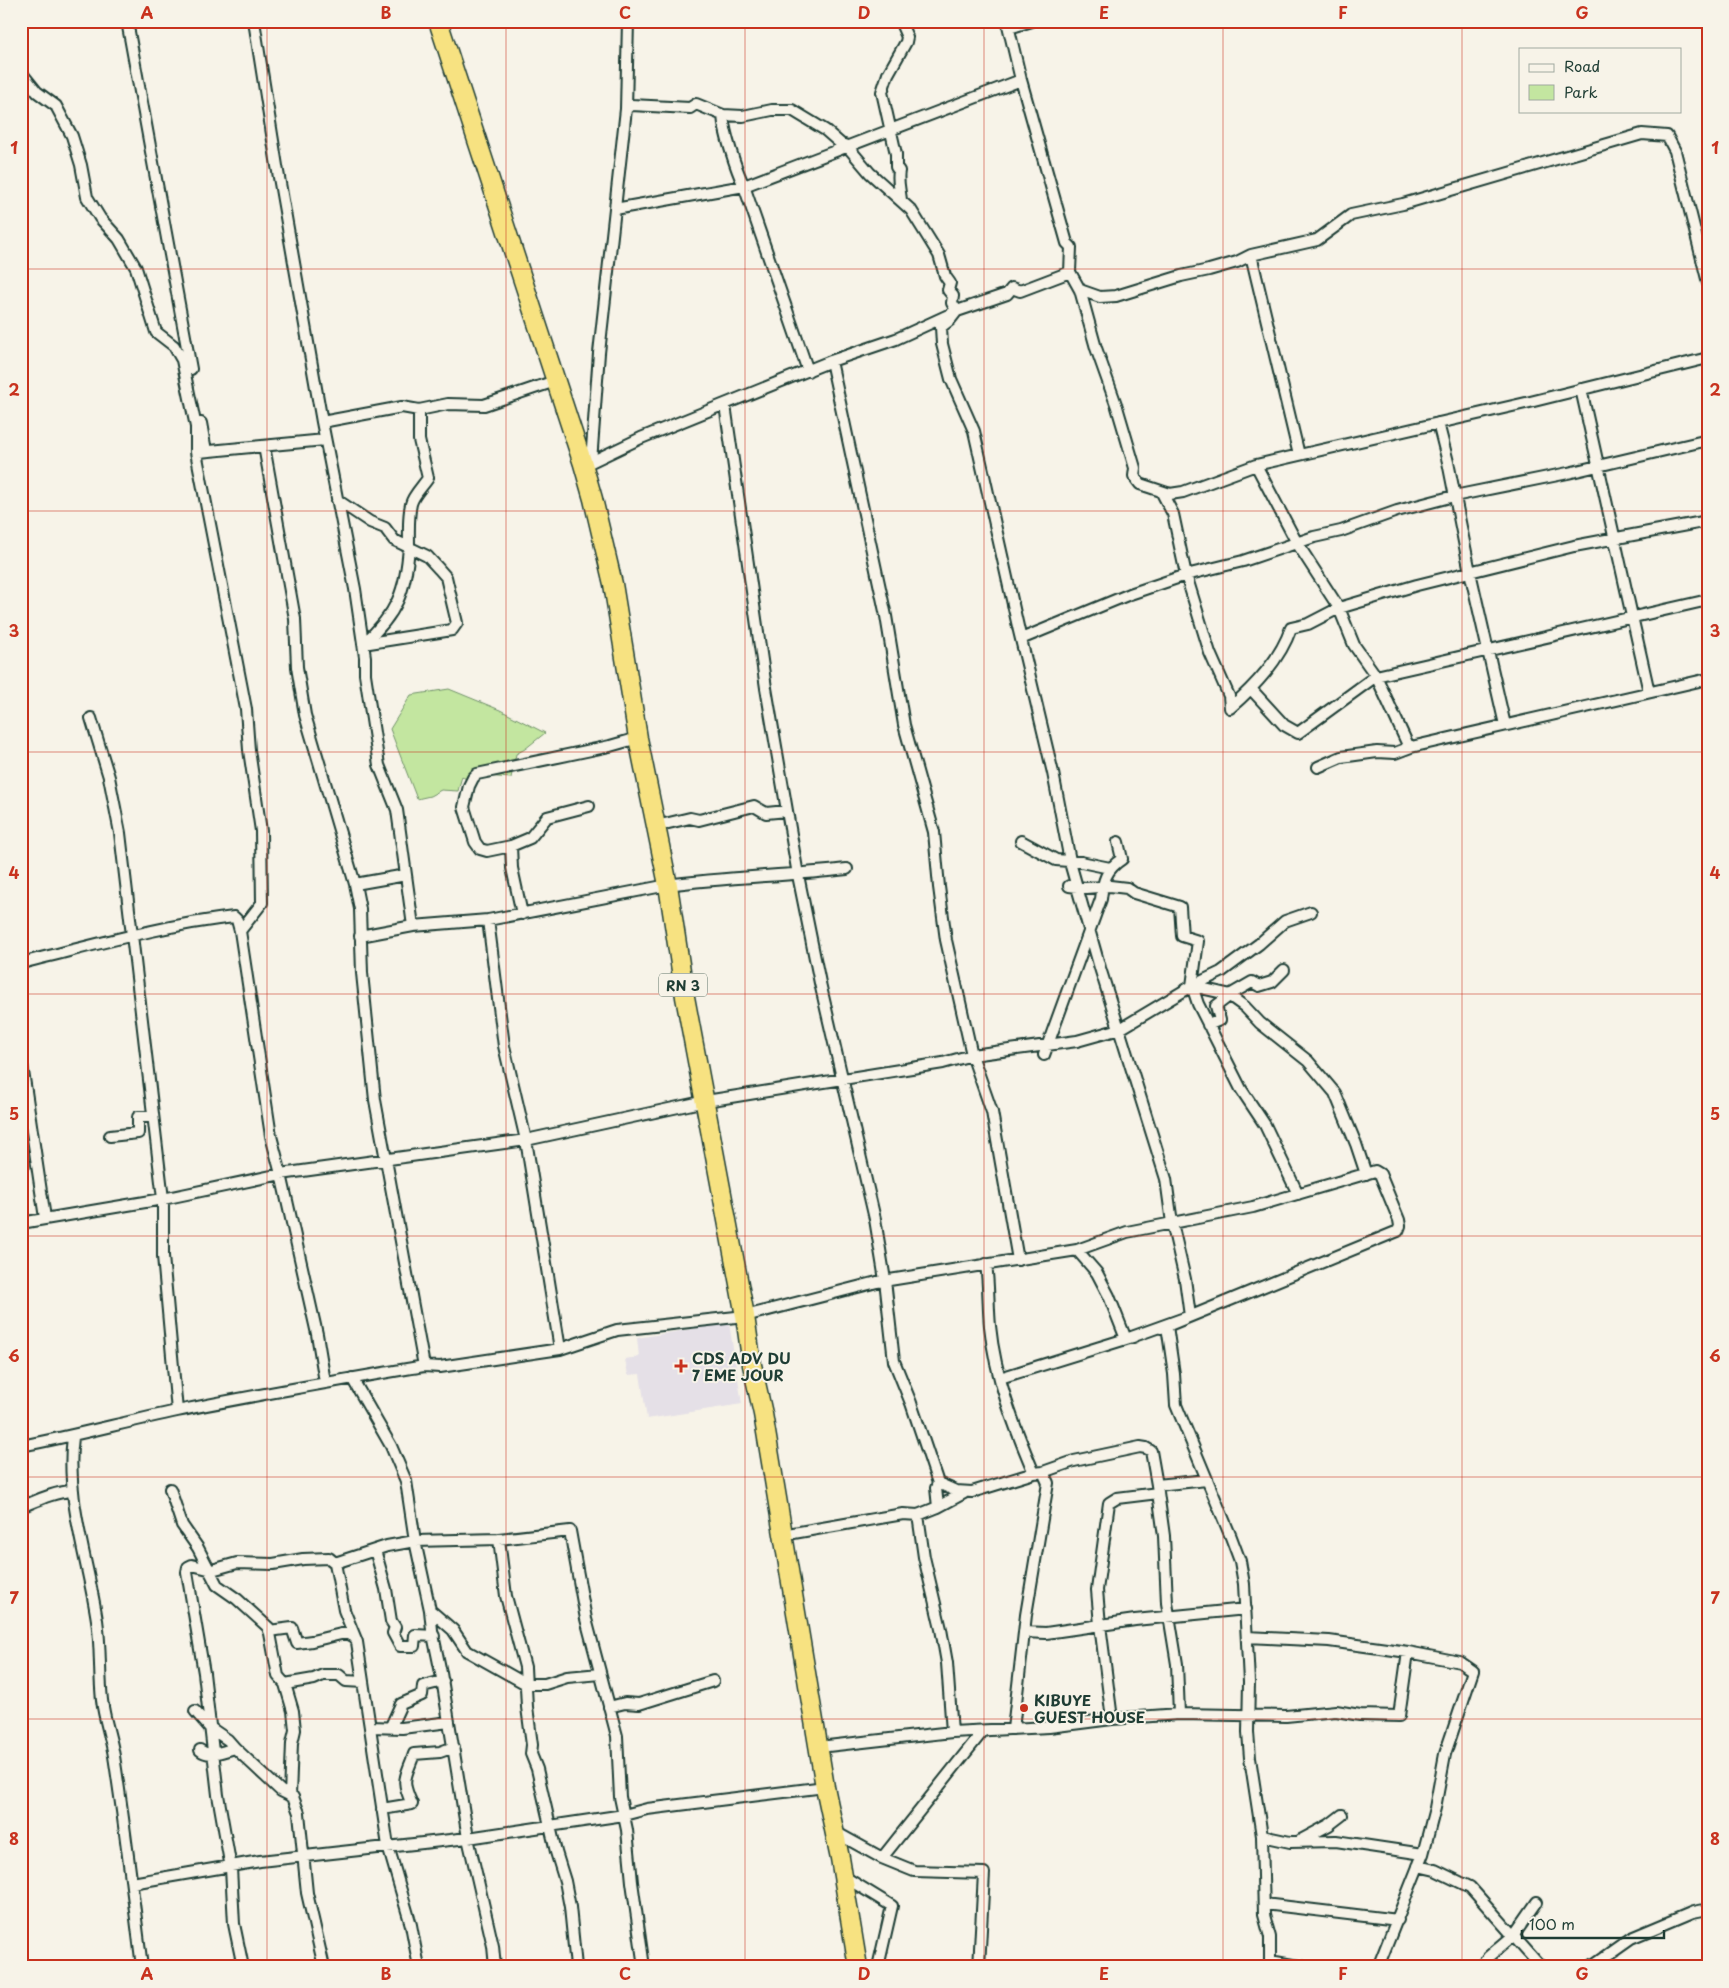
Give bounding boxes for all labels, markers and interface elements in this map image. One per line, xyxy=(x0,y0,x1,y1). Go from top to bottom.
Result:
text: A xyxy=(141,0,154,24)
text: B xyxy=(381,0,392,24)
text: C xyxy=(619,0,631,24)
text: D xyxy=(858,0,870,24)
text: E xyxy=(1099,0,1109,24)
text: F xyxy=(1338,0,1348,24)
text: G xyxy=(1575,0,1589,24)
legend xyxy=(1519,48,1682,112)
text: Road xyxy=(1564,54,1600,77)
text: Park xyxy=(1564,80,1598,103)
text: 1 xyxy=(10,135,18,159)
text: 1 xyxy=(1711,135,1719,159)
text: 2 xyxy=(8,377,20,401)
text: 2 xyxy=(1709,377,1721,401)
text: 3 xyxy=(9,618,19,642)
text: 3 xyxy=(1710,618,1720,642)
text: 4 xyxy=(9,860,20,884)
text: 4 xyxy=(1710,860,1721,884)
road number: RN 3 xyxy=(659,974,707,996)
text: 5 xyxy=(9,1101,19,1125)
text: 5 xyxy=(1710,1101,1720,1125)
text: 6 xyxy=(8,1343,20,1367)
text: 6 xyxy=(1709,1343,1721,1367)
place label: CDS ADV DU 7 EME JOUR xyxy=(692,1346,791,1386)
marker: CDS ADV DU 7 EME JOUR xyxy=(674,1359,688,1373)
text: 7 xyxy=(9,1585,19,1609)
text: 7 xyxy=(1710,1585,1720,1609)
place label: KIBUYE GUEST HOUSE xyxy=(1034,1688,1145,1728)
marker: KIBUYE GUEST HOUSE xyxy=(1018,1702,1030,1714)
text: 8 xyxy=(9,1826,19,1850)
text: 8 xyxy=(1710,1826,1720,1850)
scale bar xyxy=(1522,1908,1664,1940)
text: 100 m xyxy=(1529,1912,1575,1935)
text: A xyxy=(141,1961,154,1985)
text: B xyxy=(381,1961,392,1985)
text: C xyxy=(619,1961,631,1985)
text: D xyxy=(858,1961,870,1985)
text: E xyxy=(1099,1961,1109,1985)
text: F xyxy=(1338,1961,1348,1985)
text: G xyxy=(1575,1961,1589,1985)

